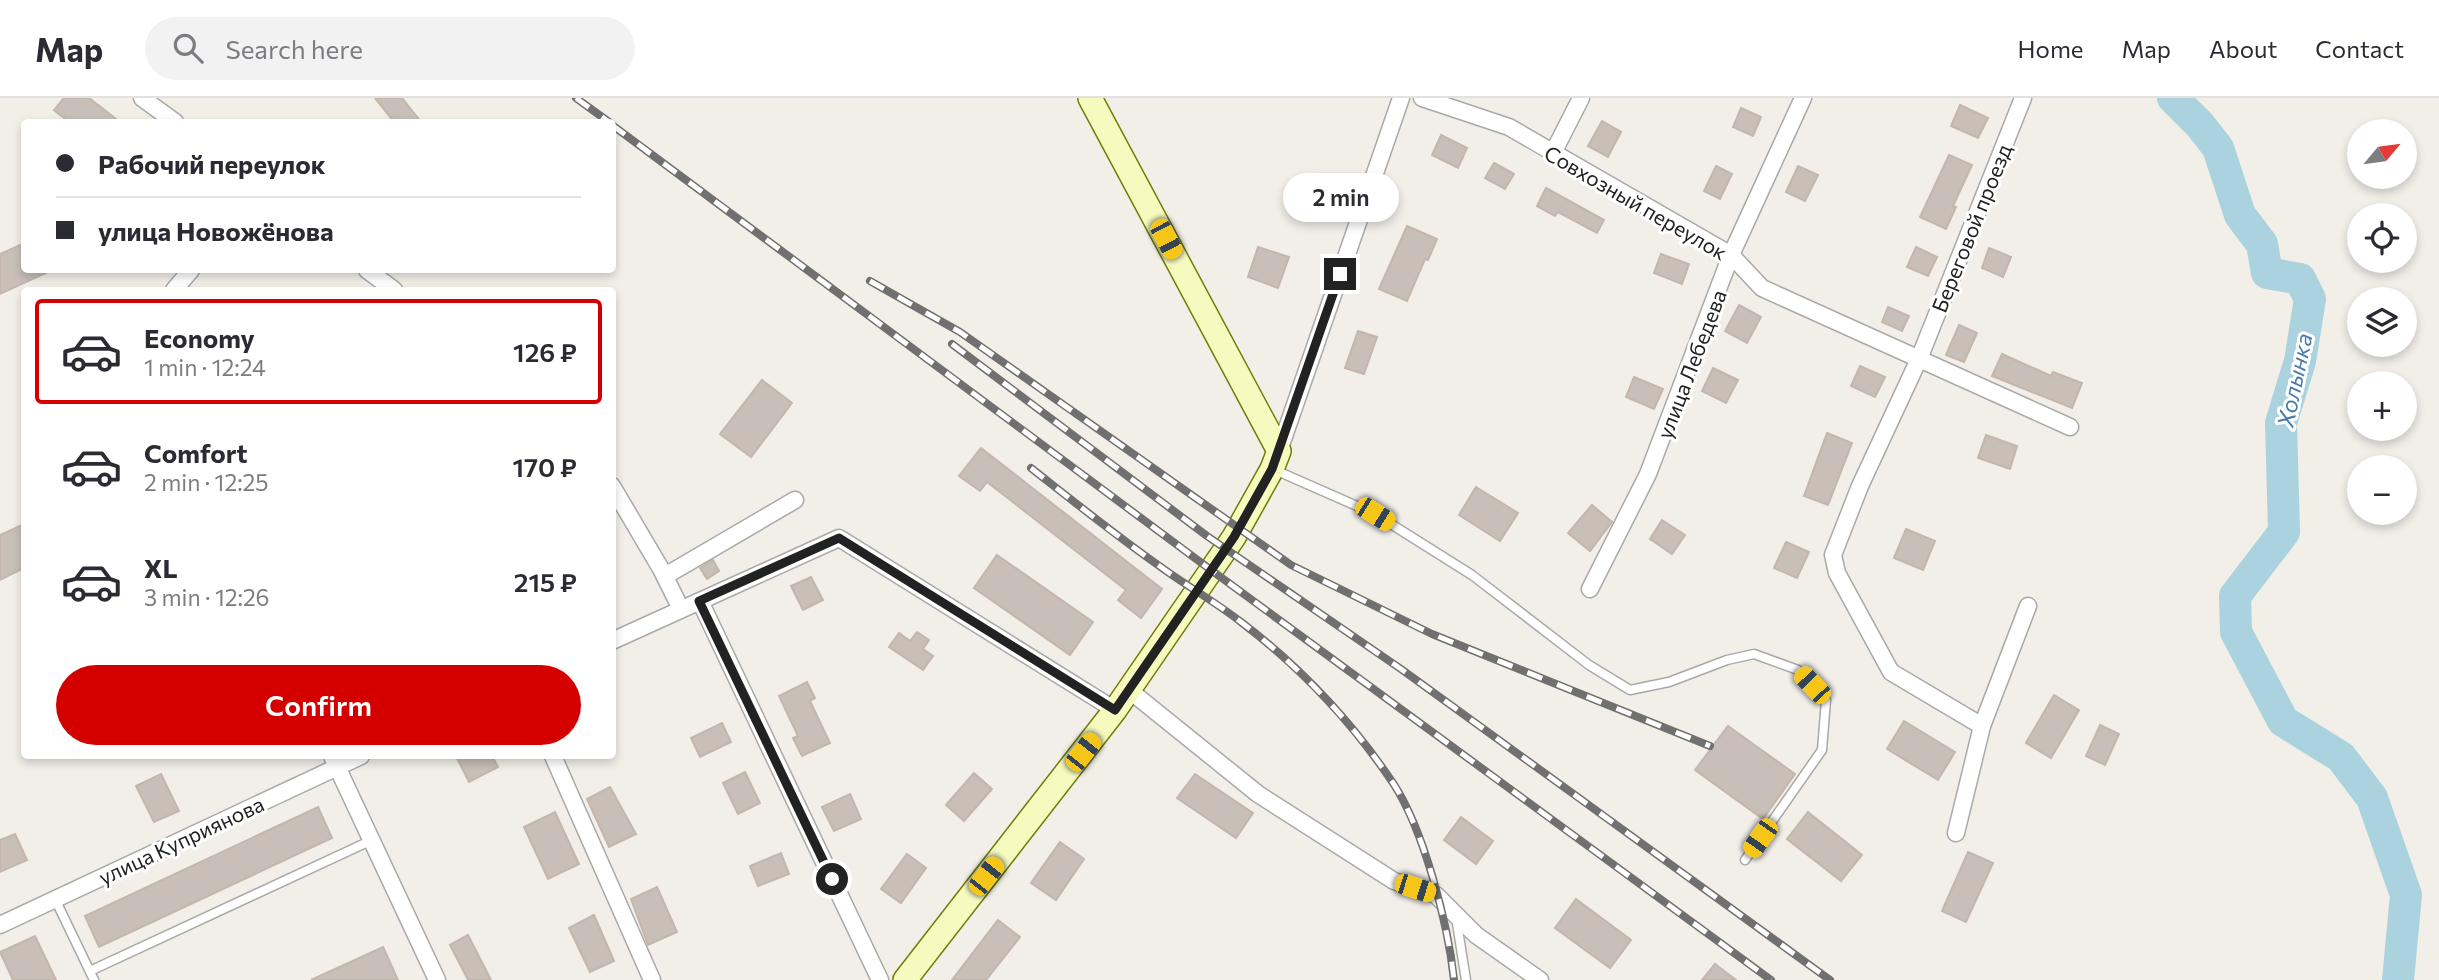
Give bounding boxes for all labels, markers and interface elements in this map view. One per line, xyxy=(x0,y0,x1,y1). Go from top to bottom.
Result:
search box xyxy=(145,17,635,80)
text: Map xyxy=(35,28,103,69)
icon: search xyxy=(169,29,207,67)
text: Search here xyxy=(225,33,363,64)
text: Home xyxy=(2018,34,2084,63)
text: Map xyxy=(2122,34,2171,63)
text: About xyxy=(2209,34,2277,63)
text: Contact xyxy=(2315,34,2404,63)
north arrow xyxy=(2347,119,2417,189)
map controls xyxy=(2347,119,2417,525)
street label: Совхозный переулок xyxy=(1540,139,1732,265)
street label: Береговой проезд xyxy=(1926,140,2016,316)
text: Рабочий переулок xyxy=(98,148,326,179)
callout: 2 min xyxy=(1282,172,1398,222)
text: 2 min xyxy=(1313,183,1369,211)
button: locate xyxy=(2347,203,2417,273)
text: улица Новожёнова xyxy=(98,215,334,246)
car xyxy=(1147,216,1186,262)
route end xyxy=(1324,258,1356,290)
street label: улица Лебедева xyxy=(1651,286,1731,442)
button: layers xyxy=(2347,287,2417,357)
icon: car xyxy=(60,320,123,383)
text: Economy xyxy=(144,322,255,353)
water label: Холынка xyxy=(2270,330,2318,431)
text: 126 ₽ xyxy=(513,336,577,367)
text: 1 min · 12:24 xyxy=(144,353,266,381)
button: + xyxy=(2347,371,2417,441)
icon: car xyxy=(60,435,123,498)
text: Comfort xyxy=(144,437,247,468)
text: 170 ₽ xyxy=(512,451,577,482)
button: − xyxy=(2347,455,2417,525)
text: 2 min · 12:25 xyxy=(144,468,269,496)
car xyxy=(1352,494,1399,534)
icon: car xyxy=(60,550,123,613)
text: XL xyxy=(144,552,178,583)
text: 215 ₽ xyxy=(514,566,577,597)
text: 3 min · 12:26 xyxy=(144,583,270,611)
car xyxy=(1790,663,1835,707)
button: Confirm xyxy=(56,665,581,745)
car xyxy=(1062,729,1105,775)
street label: улица Куприянова xyxy=(94,791,268,889)
car xyxy=(1740,815,1781,861)
car xyxy=(965,853,1008,899)
route start xyxy=(816,863,848,895)
car xyxy=(1392,872,1439,904)

